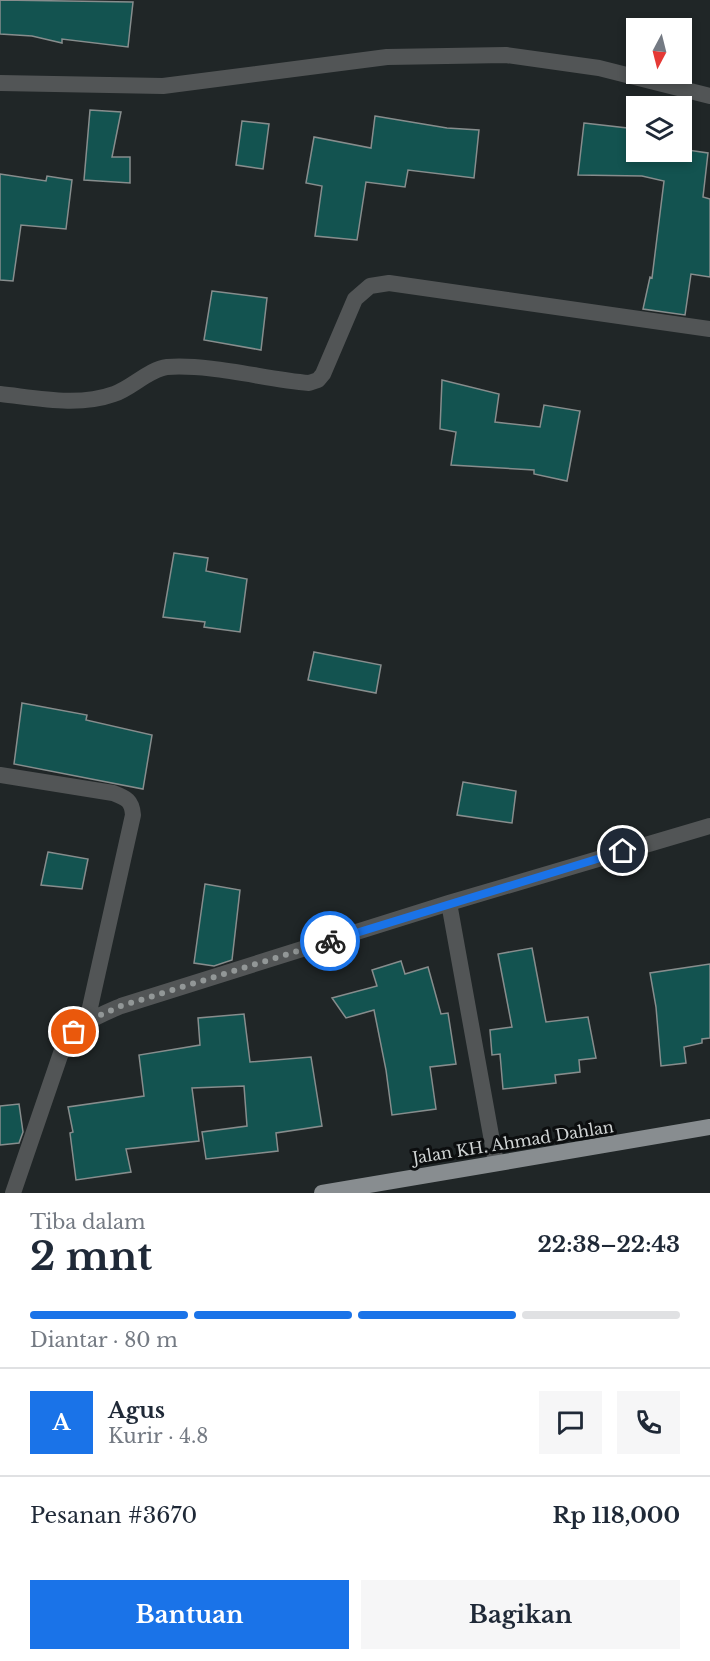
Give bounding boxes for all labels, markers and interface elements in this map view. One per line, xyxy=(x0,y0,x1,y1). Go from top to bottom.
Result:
north arrow xyxy=(626,18,692,84)
map controls xyxy=(626,18,692,162)
button: layers xyxy=(626,96,692,162)
pin xyxy=(597,825,648,876)
icon: home xyxy=(606,834,639,867)
courier xyxy=(300,911,360,971)
icon: bike xyxy=(314,925,347,958)
pin xyxy=(48,1006,99,1057)
icon: bag xyxy=(57,1015,90,1048)
street label: Jalan KH. Ahmad Dahlan xyxy=(409,1116,615,1168)
text: Tiba dalam xyxy=(30,1210,146,1234)
text: 22:38–22:43 xyxy=(538,1231,680,1258)
text: 2 mnt xyxy=(30,1232,152,1281)
text: Diantar · 80 m xyxy=(30,1328,178,1352)
button: chat xyxy=(539,1391,602,1454)
button: phone xyxy=(617,1391,680,1454)
text: Agus xyxy=(108,1397,165,1424)
text: A xyxy=(53,1409,70,1436)
text: Kurir · 4.8 xyxy=(108,1424,208,1448)
text: Pesanan #3670 xyxy=(30,1502,197,1529)
text: Rp 118,000 xyxy=(553,1502,680,1529)
button: Bantuan xyxy=(30,1580,349,1649)
button: Bagikan xyxy=(361,1580,680,1649)

